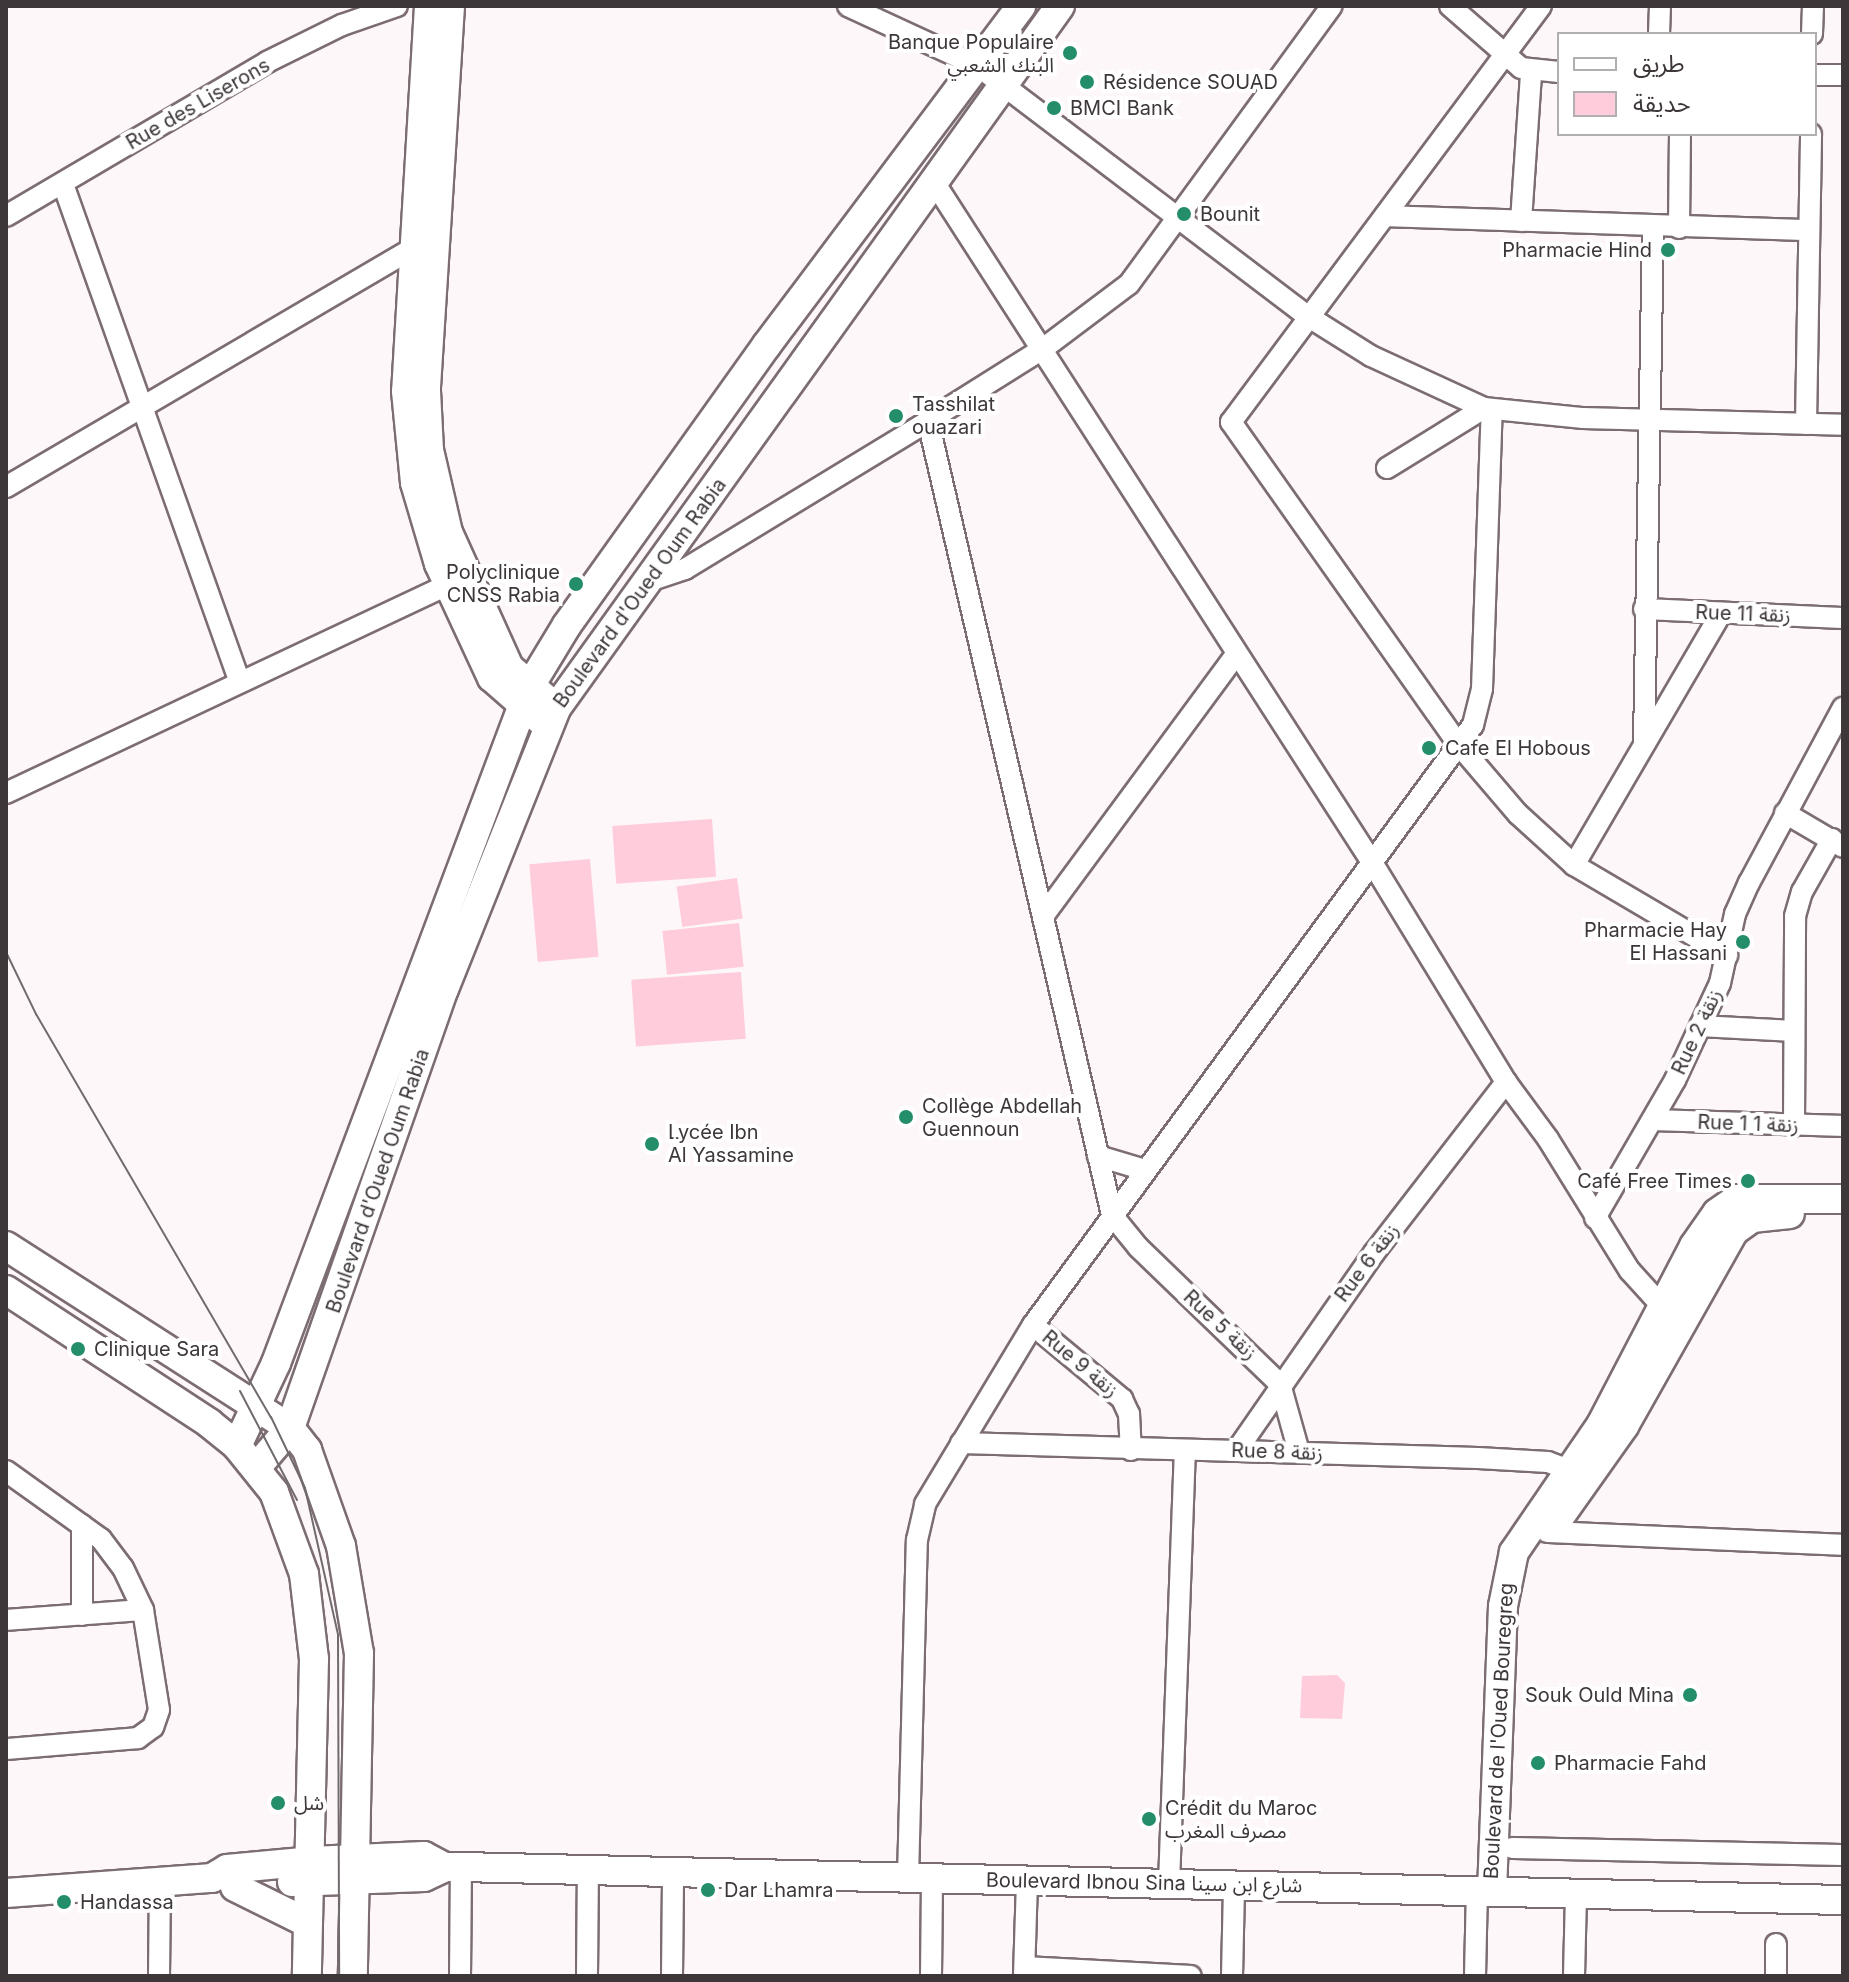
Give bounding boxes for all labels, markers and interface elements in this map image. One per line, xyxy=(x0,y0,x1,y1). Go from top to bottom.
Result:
place label: Banque Populaire البنك الشعبي xyxy=(888,30,1054,77)
legend xyxy=(1557,32,1817,136)
marker: Banque Populaire البنك الشعبي xyxy=(1061,44,1079,62)
text: طريق xyxy=(1633,49,1685,78)
street label: Rue des Liserons xyxy=(122,53,274,155)
place label: Résidence SOUAD xyxy=(1103,70,1278,94)
marker: Résidence SOUAD xyxy=(1078,73,1096,91)
text: حديقة xyxy=(1633,89,1691,118)
place label: BMCI Bank xyxy=(1070,96,1174,120)
marker: BMCI Bank xyxy=(1045,99,1063,117)
place label: Bounit xyxy=(1200,202,1260,226)
marker: Bounit xyxy=(1175,205,1193,223)
place label: Pharmacie Hind xyxy=(1502,238,1652,262)
marker: Pharmacie Hind xyxy=(1659,241,1677,259)
place label: Tasshilat ouazari xyxy=(912,392,995,439)
marker: Tasshilat ouazari xyxy=(887,407,905,425)
street label: Boulevard d'Oued Oum Rabia xyxy=(549,474,731,712)
place label: Polyclinique CNSS Rabia xyxy=(446,560,560,607)
marker: Polyclinique CNSS Rabia xyxy=(567,575,585,593)
street label: Rue 11 زنقة xyxy=(1695,600,1791,628)
place label: Cafe El Hobous xyxy=(1445,736,1591,760)
marker: Cafe El Hobous xyxy=(1420,739,1438,757)
place label: Pharmacie Hay El Hassani xyxy=(1584,918,1727,965)
marker: Pharmacie Hay El Hassani xyxy=(1734,933,1752,951)
street label: Rue 2 زنقة xyxy=(1667,985,1727,1079)
street label: Boulevard d'Oued Oum Rabia xyxy=(321,1046,435,1316)
place label: Collège Abdellah Guennoun xyxy=(922,1094,1082,1141)
marker: Collège Abdellah Guennoun xyxy=(897,1108,915,1126)
street label: Rue 1 زنقة 1 xyxy=(1697,1110,1799,1138)
place label: Lycée Ibn Al Yassamine xyxy=(668,1120,794,1167)
marker: Lycée Ibn Al Yassamine xyxy=(643,1135,661,1153)
place label: Café Free Times xyxy=(1577,1169,1732,1193)
marker: Café Free Times xyxy=(1739,1172,1757,1190)
street label: Rue 6 زنقة xyxy=(1330,1219,1404,1307)
street label: Rue 5 زنقة xyxy=(1178,1285,1262,1365)
street label: Rue 9 زنقة xyxy=(1037,1325,1123,1403)
place label: Clinique Sara xyxy=(94,1337,219,1361)
marker: Clinique Sara xyxy=(69,1340,87,1358)
street label: Rue 8 زنقة xyxy=(1231,1438,1323,1466)
street label: Boulevard de l'Oued Bouregreg xyxy=(1479,1582,1519,1880)
place label: Souk Ould Mina xyxy=(1525,1683,1674,1707)
marker: Souk Ould Mina xyxy=(1681,1686,1699,1704)
place label: Pharmacie Fahd xyxy=(1554,1751,1707,1775)
marker: Pharmacie Fahd xyxy=(1529,1754,1547,1772)
place label: شل xyxy=(294,1791,324,1815)
marker: شل xyxy=(269,1794,287,1812)
place label: Crédit du Maroc مصرف المغرب xyxy=(1165,1796,1317,1843)
marker: Crédit du Maroc مصرف المغرب xyxy=(1140,1810,1158,1828)
street label: Boulevard Ibnou Sina شارع ابن سينا xyxy=(986,1868,1302,1898)
place label: Dar Lhamra xyxy=(724,1878,833,1902)
marker: Dar Lhamra xyxy=(699,1881,717,1899)
place label: Handassa xyxy=(80,1890,174,1914)
marker: Handassa xyxy=(55,1893,73,1911)

